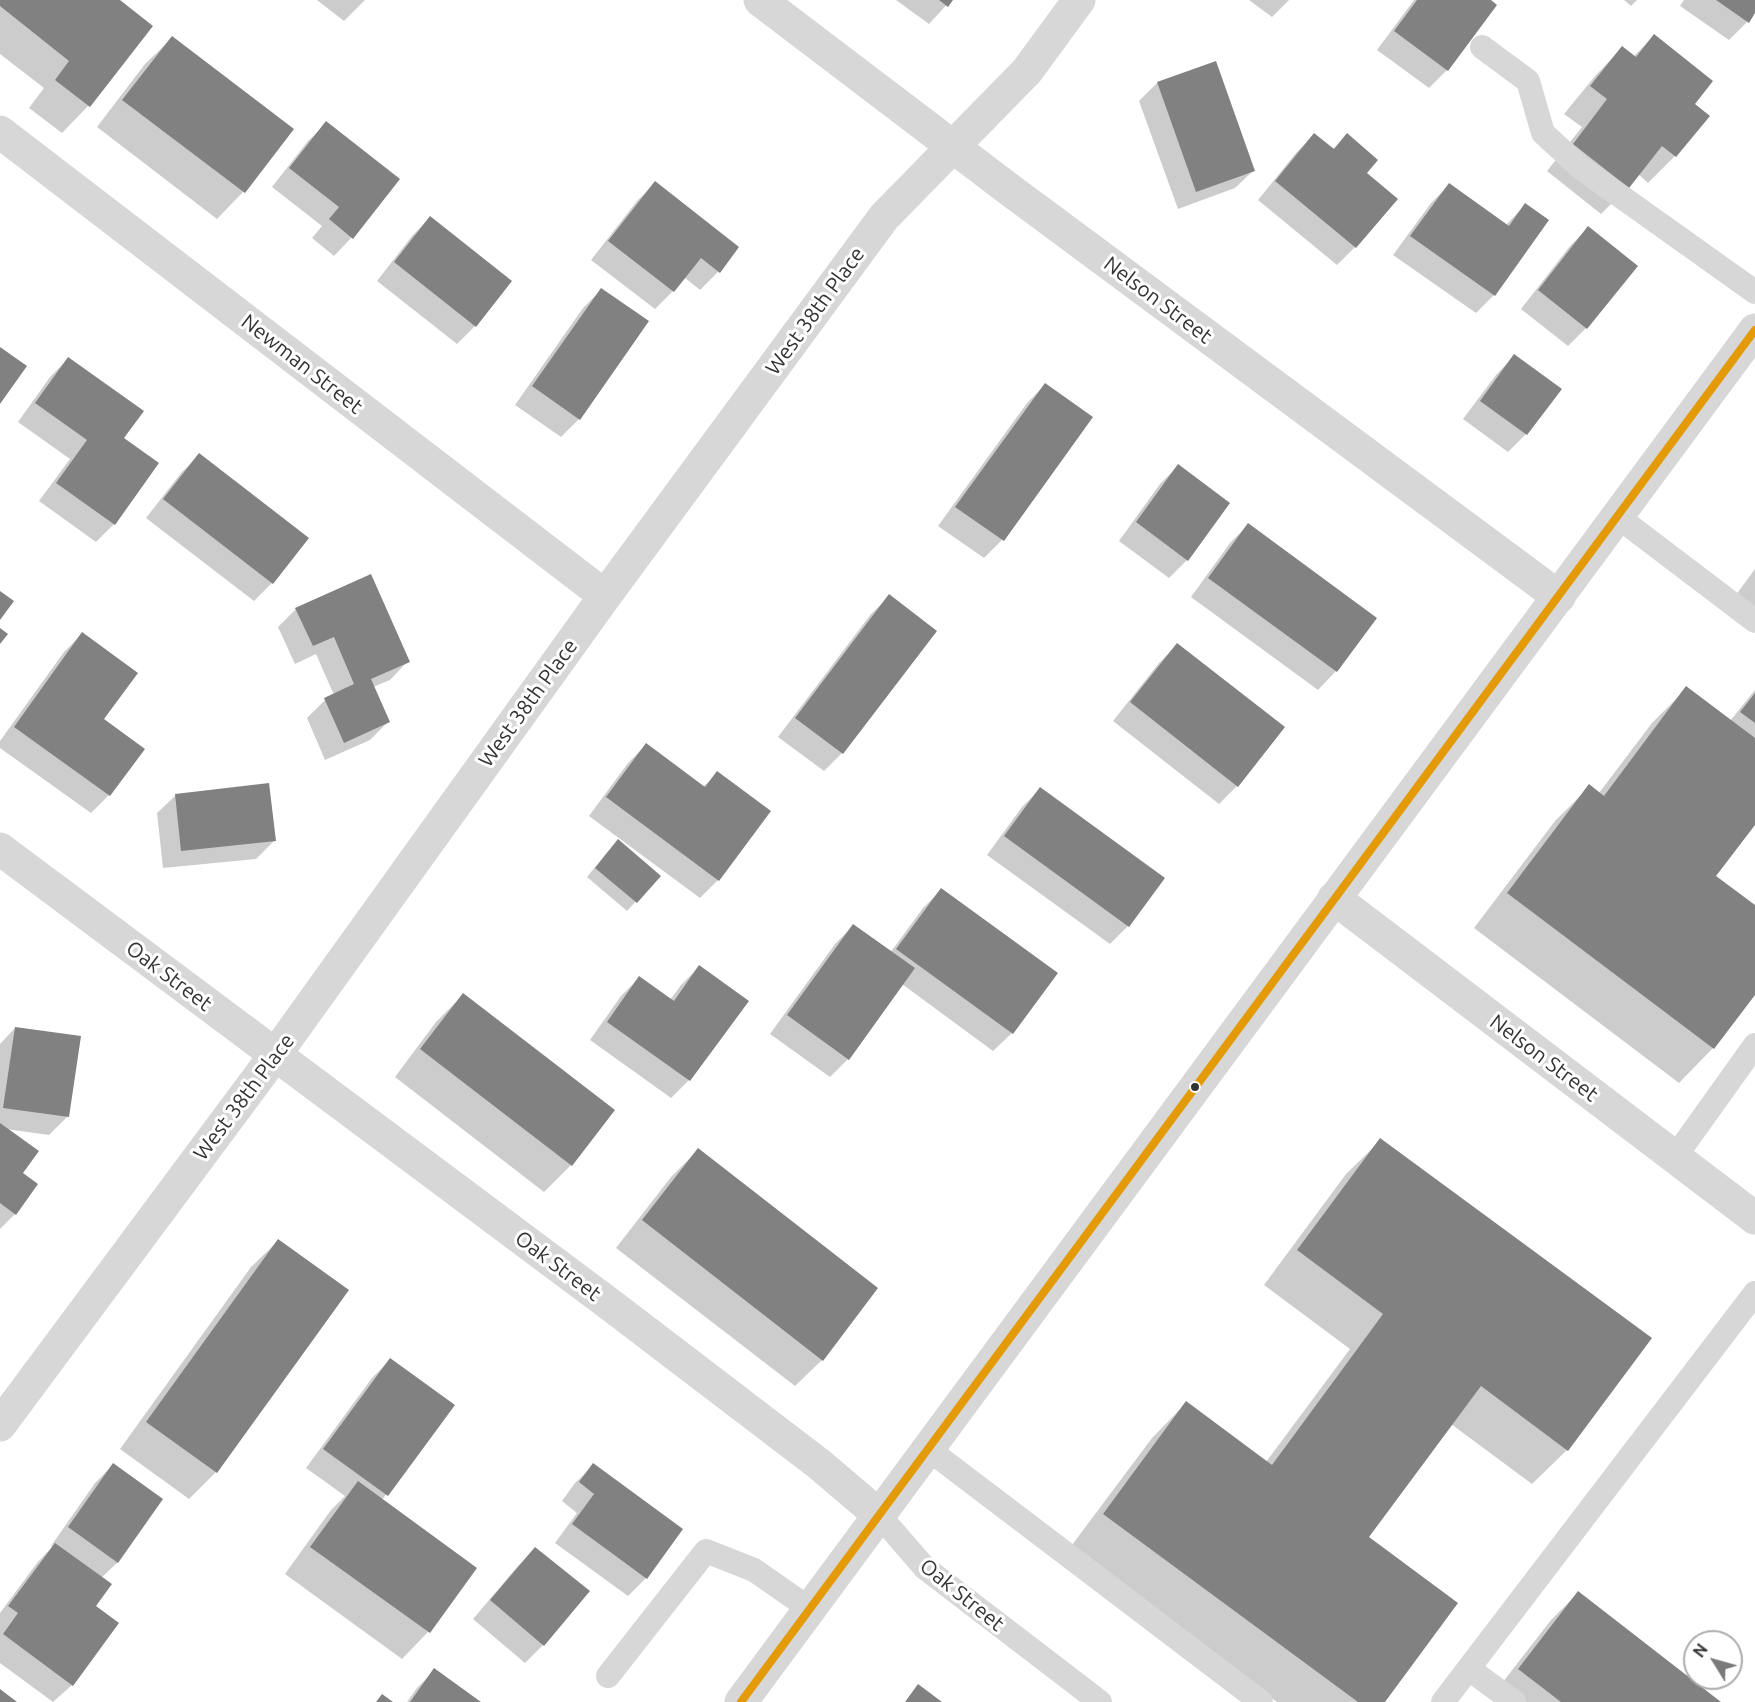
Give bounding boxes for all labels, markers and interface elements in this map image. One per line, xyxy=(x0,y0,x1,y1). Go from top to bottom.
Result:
street label: West 38th Place xyxy=(760,242,870,380)
street label: Nelson Street xyxy=(1099,251,1217,349)
street label: Newman Street xyxy=(236,309,368,419)
street label: West 38th Place xyxy=(473,634,583,772)
street label: Oak Street xyxy=(121,936,217,1016)
street label: Nelson Street xyxy=(1485,1009,1603,1107)
street label: West 38th Place xyxy=(188,1029,300,1165)
unlabelled marker xyxy=(1189,1081,1201,1093)
street label: Oak Street xyxy=(510,1226,606,1306)
street label: Oak Street xyxy=(915,1553,1009,1637)
north arrow xyxy=(1683,1630,1743,1690)
text: N xyxy=(1689,1640,1711,1661)

